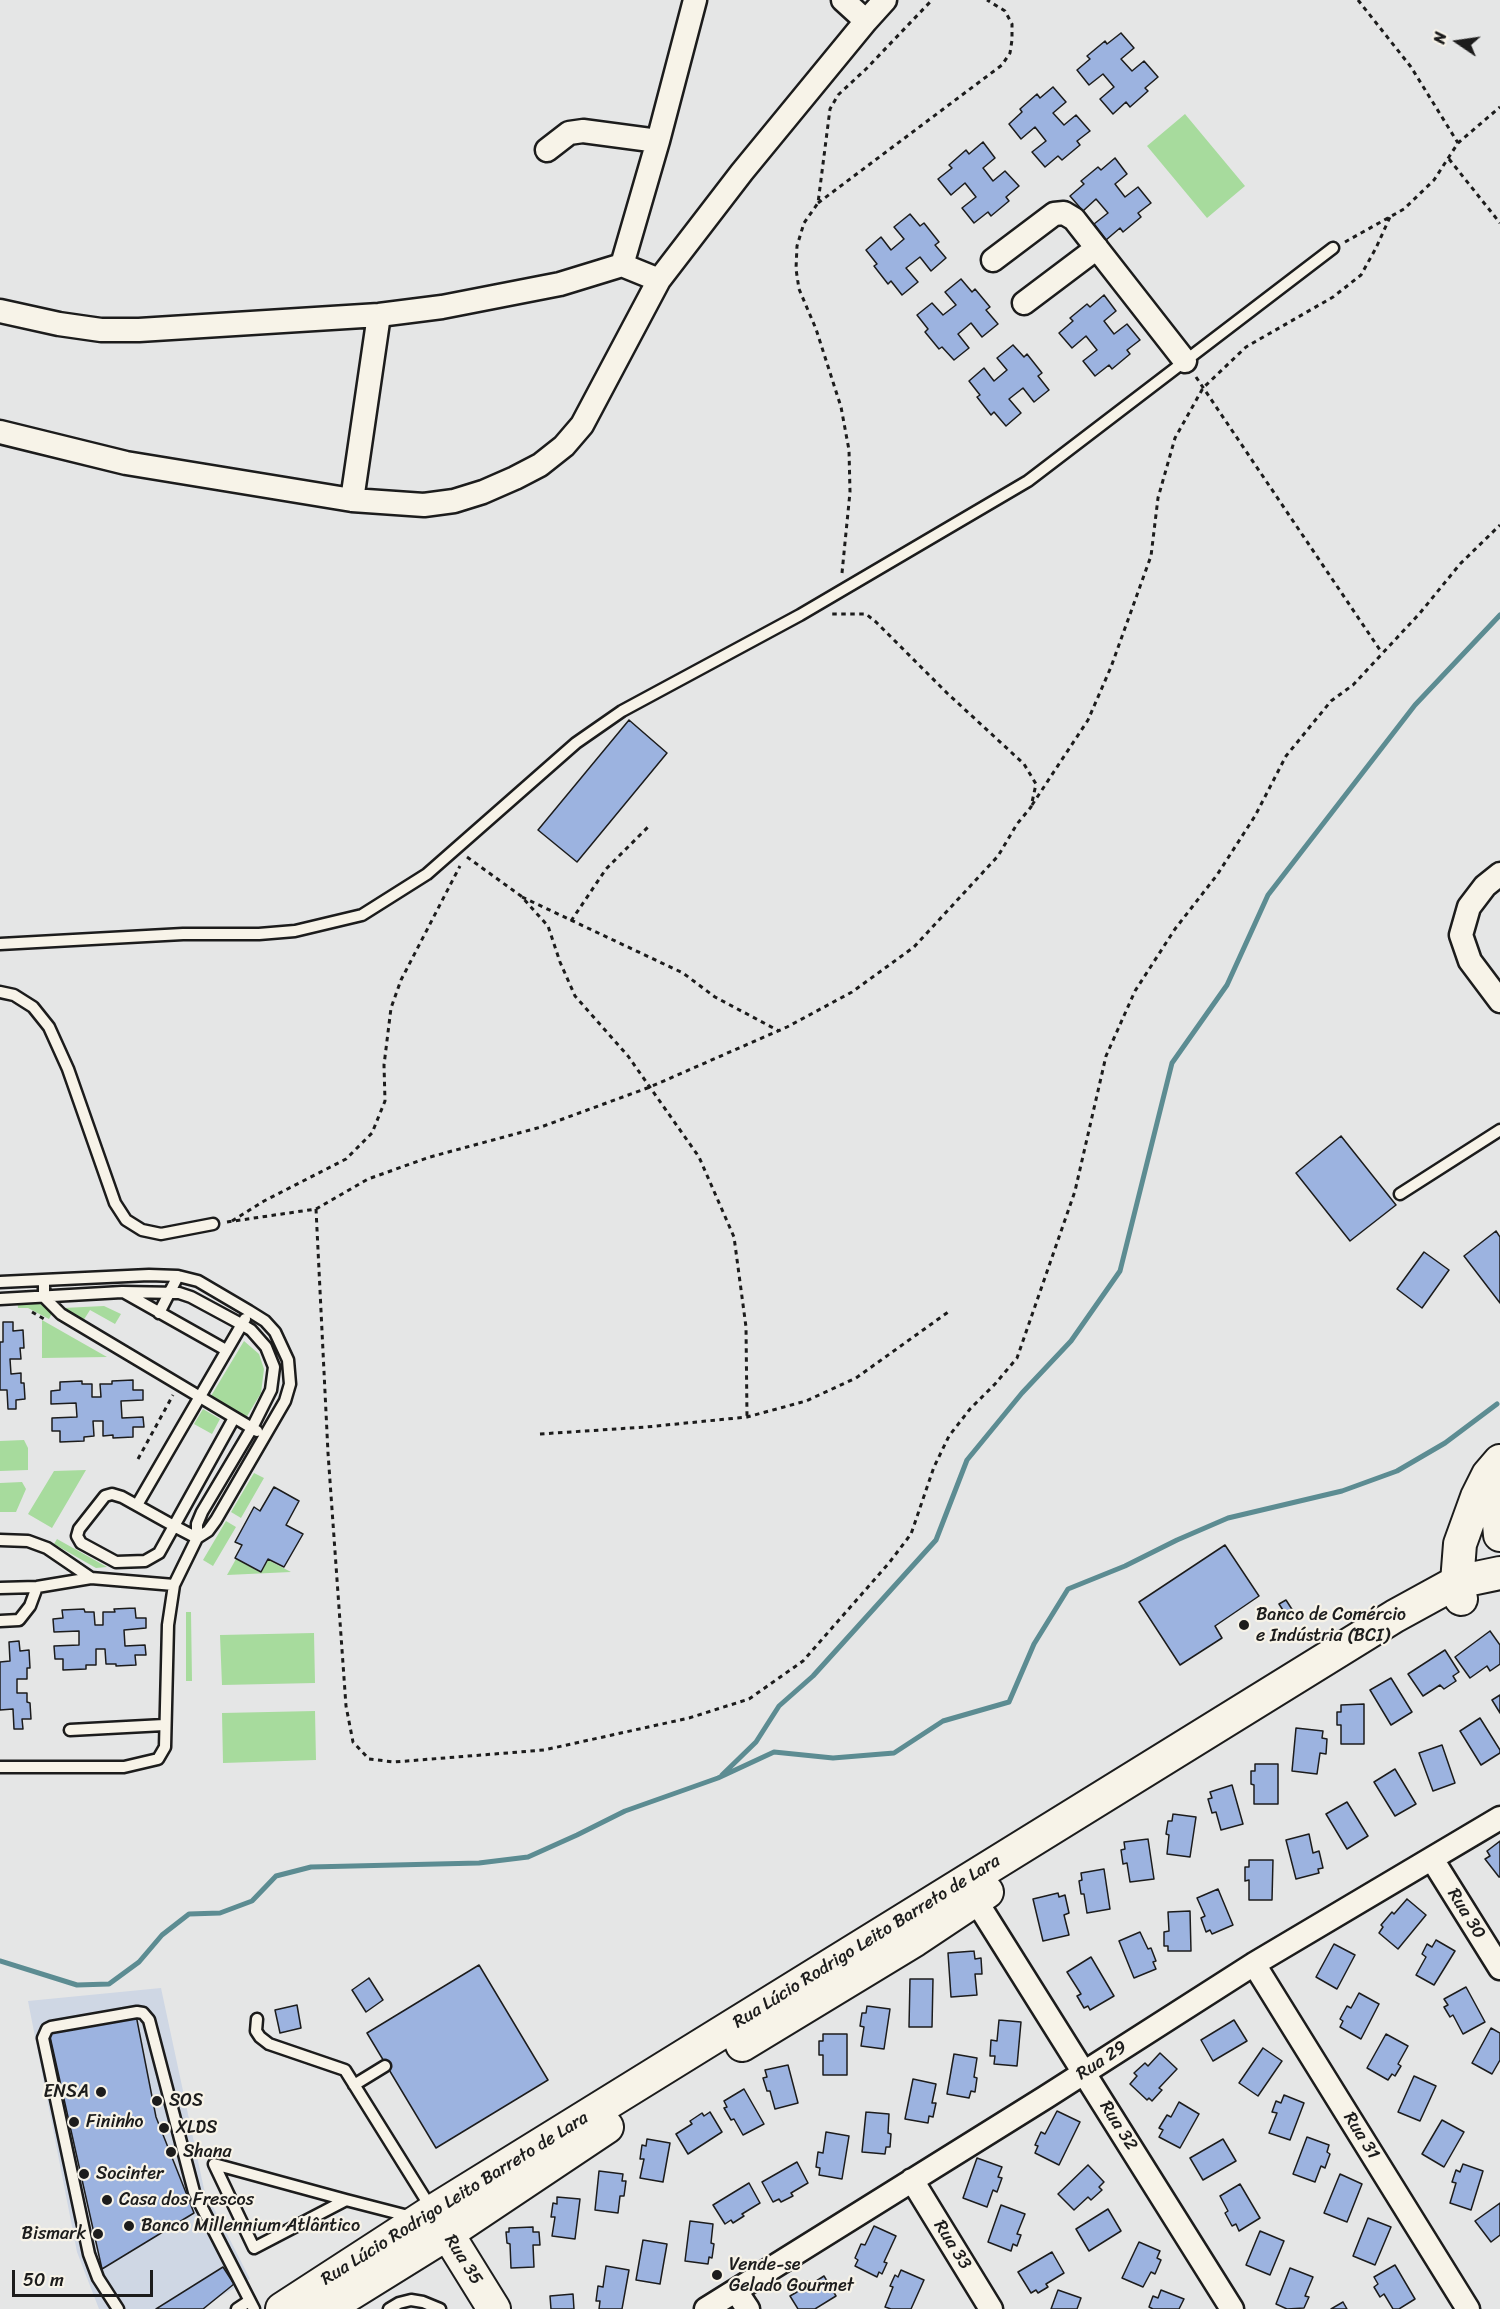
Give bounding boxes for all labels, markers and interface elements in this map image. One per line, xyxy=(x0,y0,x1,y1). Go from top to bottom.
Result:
north arrow xyxy=(1428,12,1488,72)
text: N xyxy=(1425,29,1455,47)
place label: Banco de Comércio e Indústria (BCI) xyxy=(1256,1604,1406,1646)
marker: Banco de Comércio e Indústria (BCI) xyxy=(1237,1618,1251,1632)
street label: Rua Lúcio Rodrigo Leito Barreto de Lara xyxy=(729,1850,1005,2034)
street label: Rua 30 xyxy=(1442,1885,1490,1943)
street label: Rua 29 xyxy=(1073,2037,1131,2085)
place label: ENSA xyxy=(44,2081,89,2103)
marker: ENSA xyxy=(94,2085,108,2099)
place label: SOS xyxy=(169,2090,203,2112)
marker: SOS xyxy=(150,2094,164,2108)
street label: Rua 32 xyxy=(1094,2097,1142,2155)
street label: Rua Lúcio Rodrigo Leito Barreto de Lara xyxy=(317,2107,593,2291)
street label: Rua 31 xyxy=(1338,2108,1384,2164)
place label: Fininho xyxy=(86,2111,143,2133)
marker: Fininho xyxy=(67,2115,81,2129)
place label: XLDS xyxy=(176,2117,217,2139)
marker: XLDS xyxy=(157,2121,171,2135)
place label: Shana xyxy=(183,2141,232,2163)
marker: Shana xyxy=(164,2145,178,2159)
place label: Socinter xyxy=(96,2163,163,2185)
marker: Socinter xyxy=(77,2167,91,2181)
place label: Casa dos Frescos xyxy=(119,2189,254,2211)
marker: Casa dos Frescos xyxy=(100,2193,114,2207)
place label: Banco Millennium Atlântico xyxy=(141,2215,360,2237)
street label: Rua 33 xyxy=(929,2216,975,2274)
marker: Banco Millennium Atlântico xyxy=(122,2219,136,2233)
place label: Bismark xyxy=(22,2223,86,2245)
marker: Bismark xyxy=(91,2227,105,2241)
street label: Rua 35 xyxy=(439,2231,487,2289)
place label: Vende-se Gelado Gourmet xyxy=(729,2254,854,2296)
scale bar xyxy=(15,2258,156,2296)
text: 50 m xyxy=(23,2264,64,2296)
marker: Vende-se Gelado Gourmet xyxy=(710,2268,724,2282)

